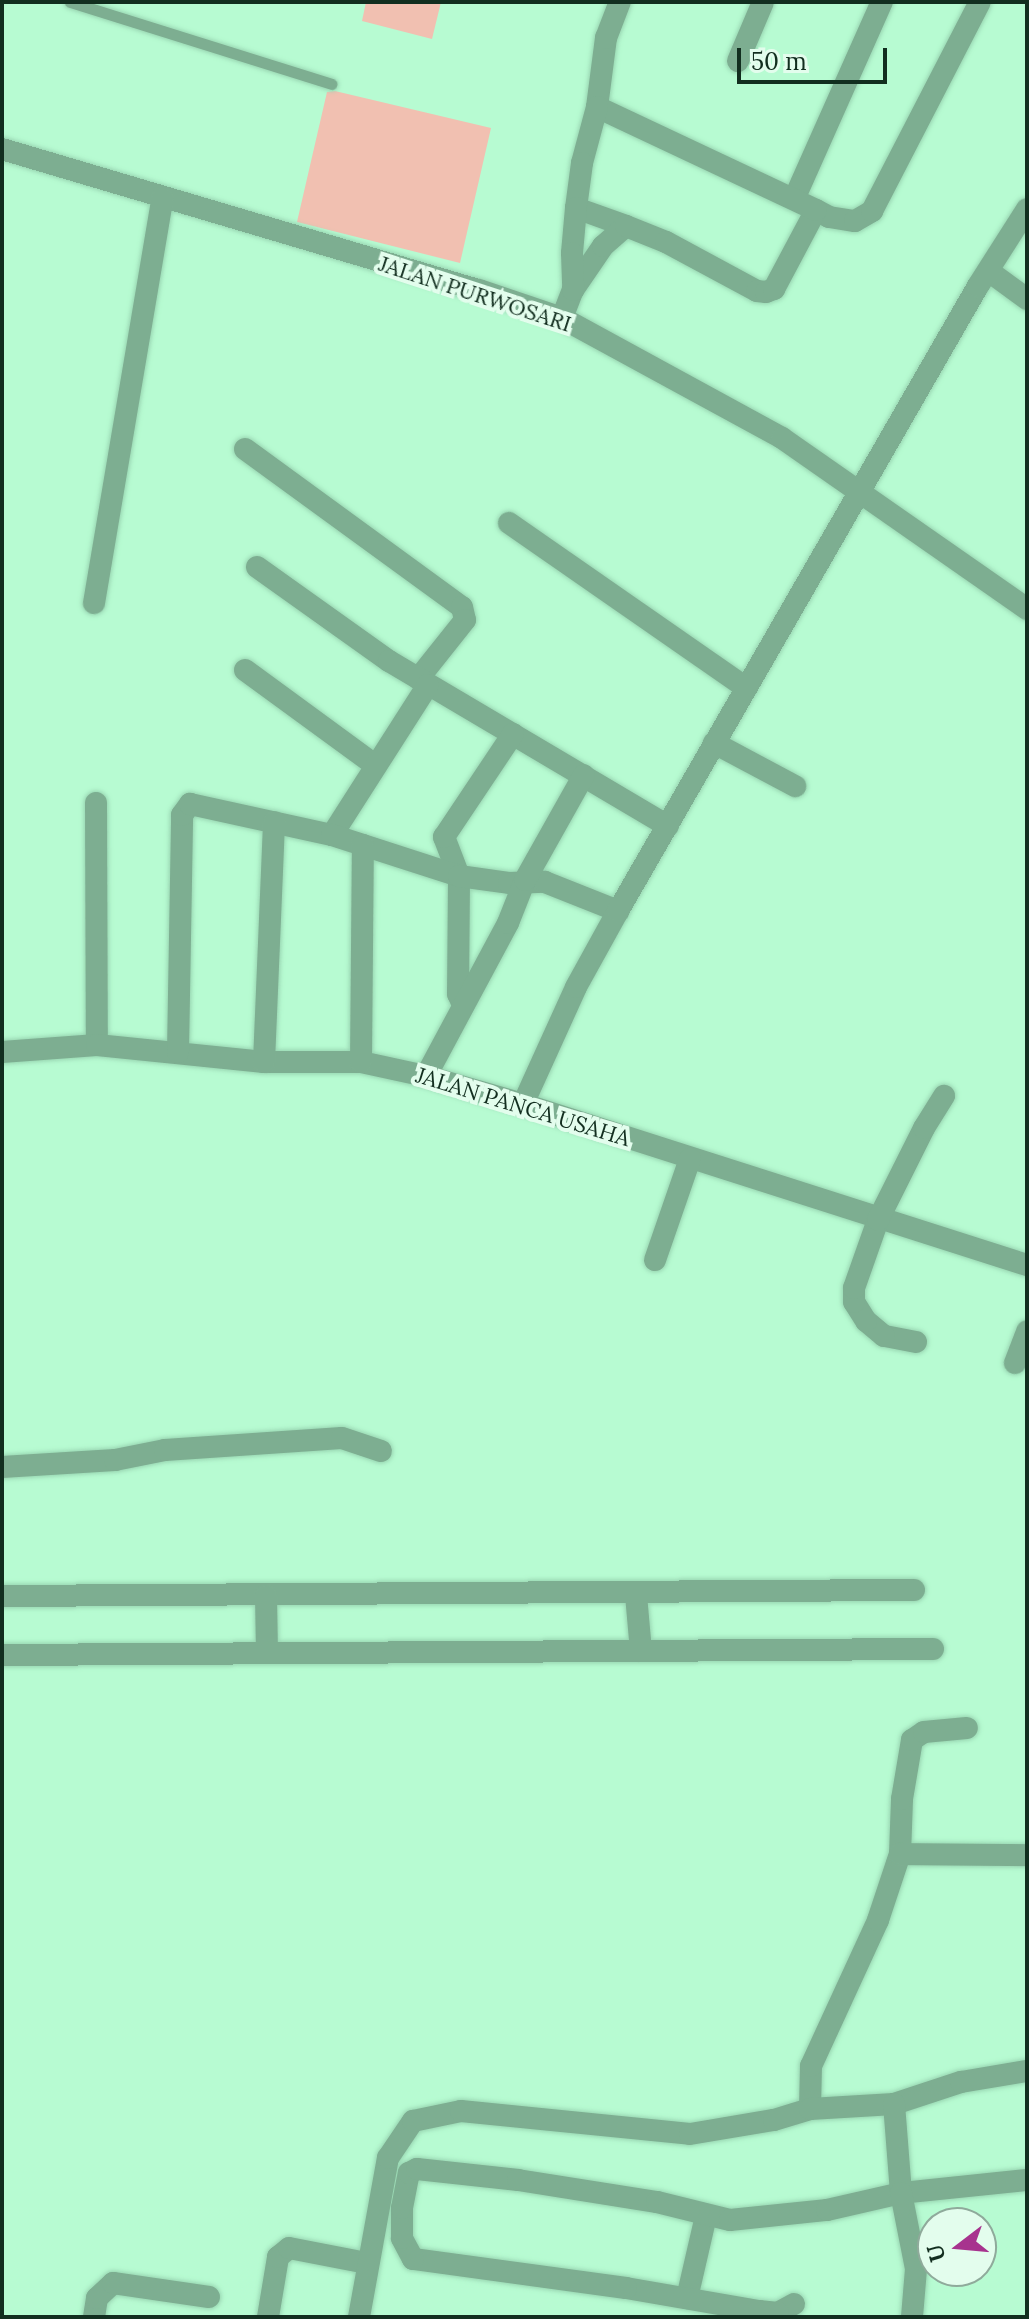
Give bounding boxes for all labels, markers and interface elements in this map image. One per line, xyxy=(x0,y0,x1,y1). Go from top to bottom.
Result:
scale bar xyxy=(741,32,891,82)
text: 50 m xyxy=(751,46,807,77)
street label: JALAN PURWOSARI xyxy=(376,250,574,338)
street label: JALAN PANCA USAHA xyxy=(413,1062,633,1152)
north arrow xyxy=(917,2207,997,2287)
text: U xyxy=(920,2241,952,2265)

